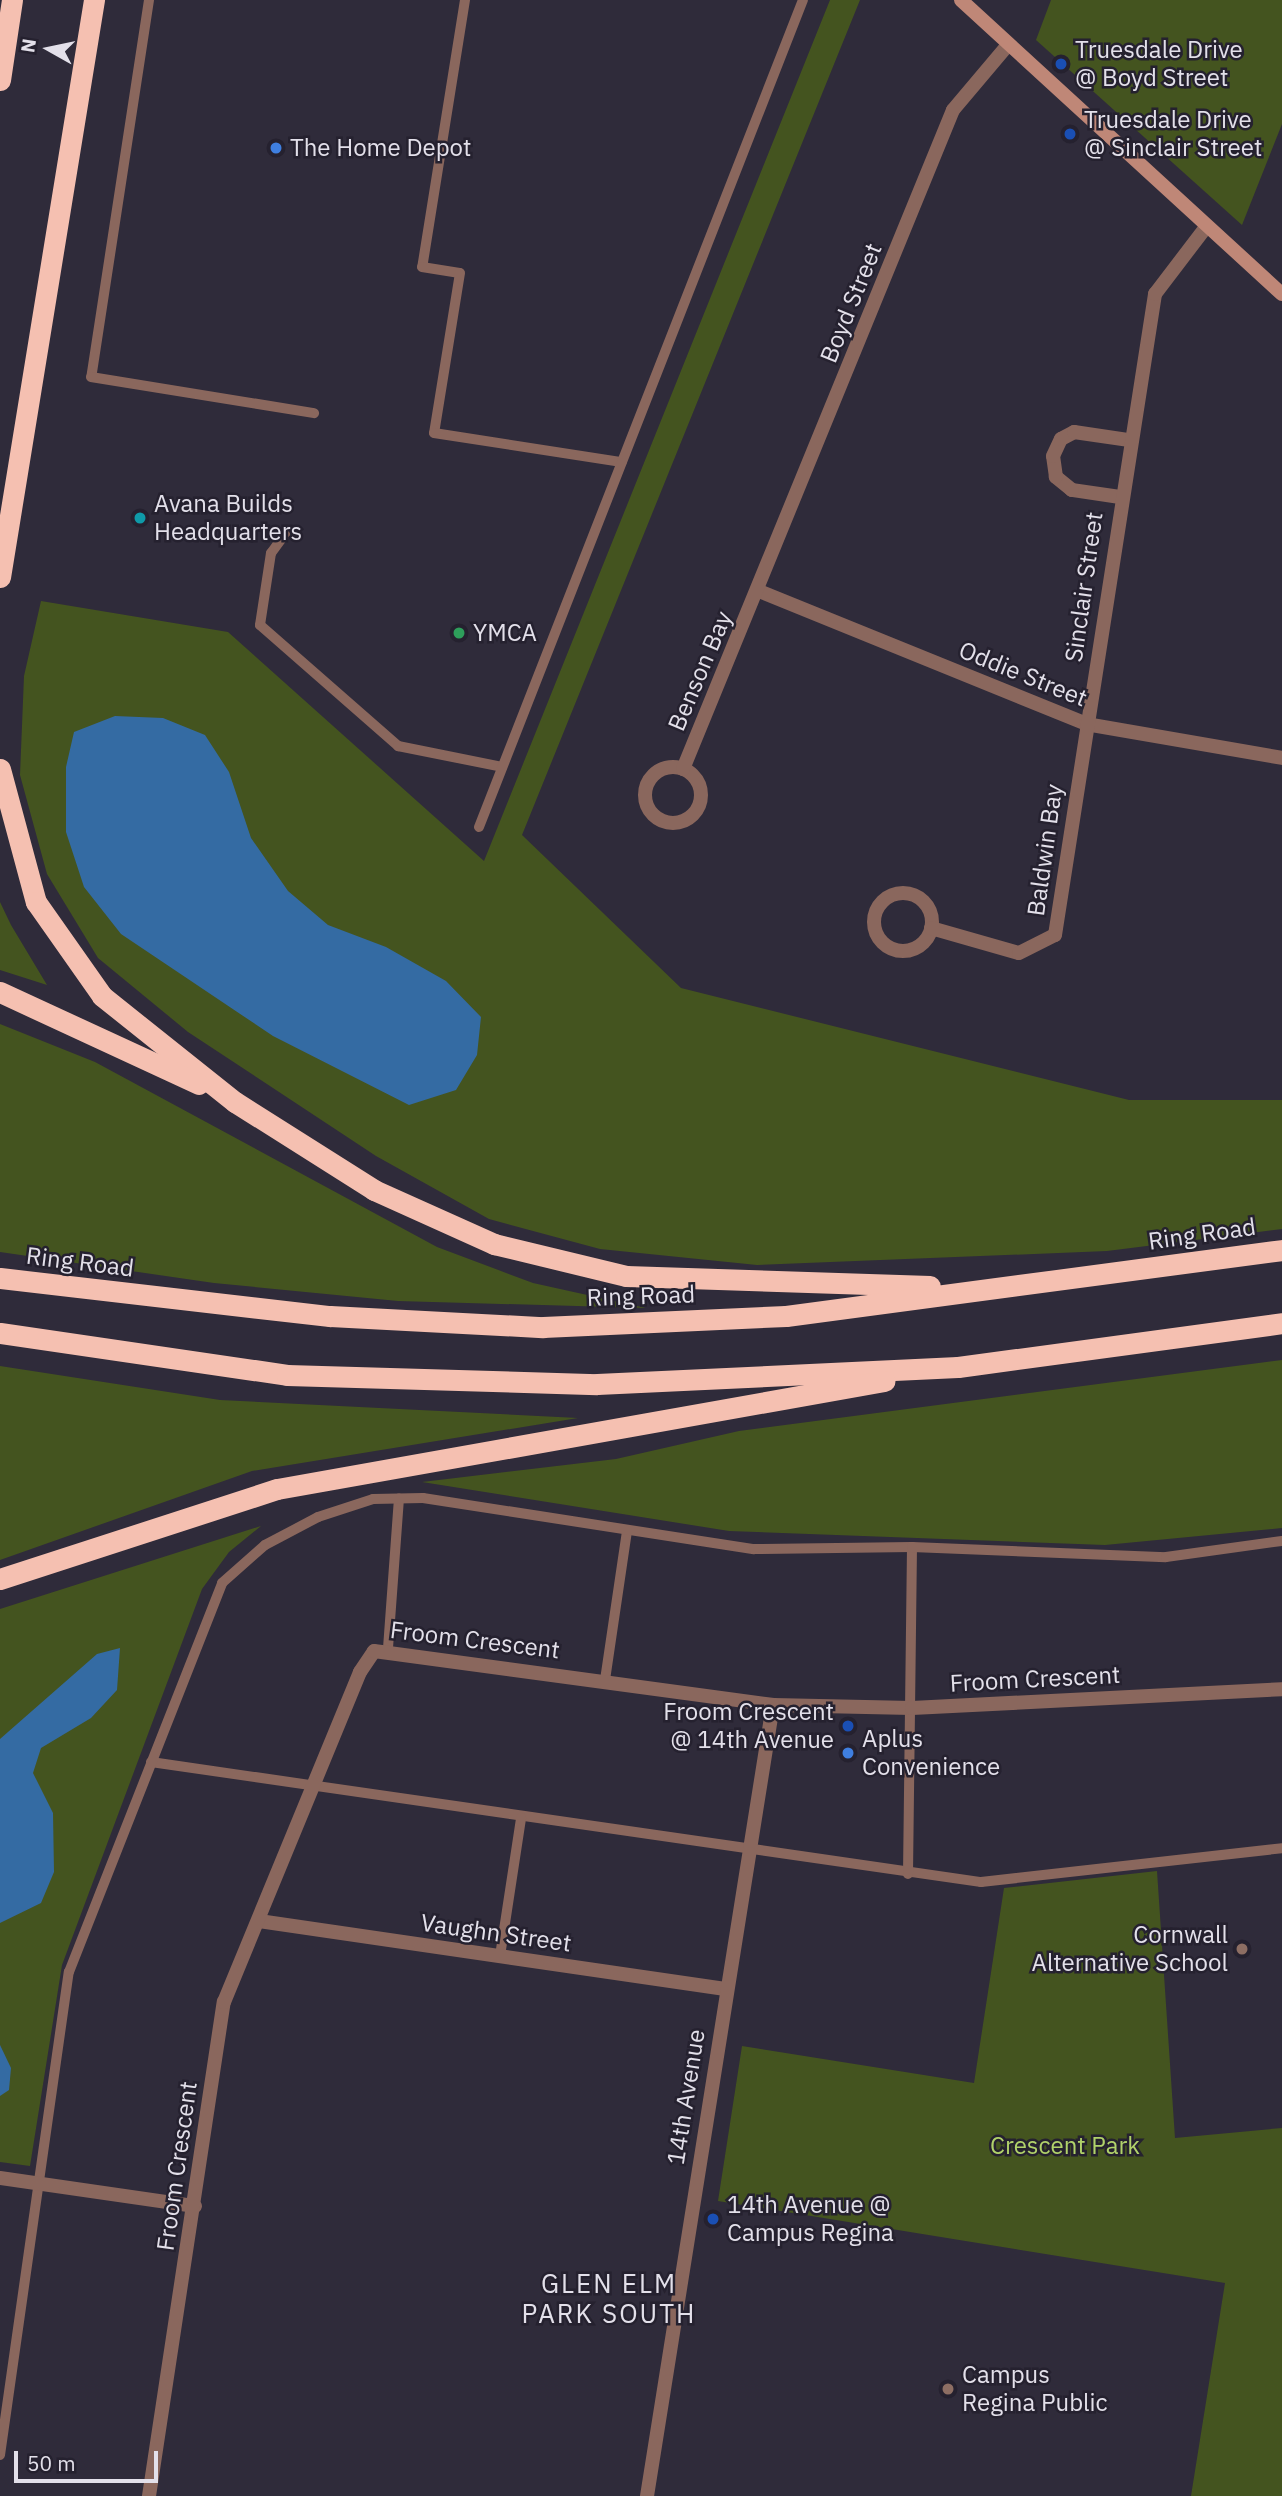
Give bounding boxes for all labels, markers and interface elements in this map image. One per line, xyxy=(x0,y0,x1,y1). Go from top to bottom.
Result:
north arrow xyxy=(14,14,84,84)
place label: Truesdale Drive @ Boyd Street xyxy=(1075,36,1243,92)
text: N xyxy=(15,37,41,54)
marker: Truesdale Drive @ Boyd Street xyxy=(1053,56,1069,72)
place label: Truesdale Drive @ Sinclair Street xyxy=(1084,106,1262,162)
marker: Truesdale Drive @ Sinclair Street xyxy=(1062,126,1078,142)
place label: The Home Depot xyxy=(290,134,471,162)
marker: The Home Depot xyxy=(268,140,284,156)
street label: Boyd Street xyxy=(814,239,888,367)
place label: Avana Builds Headquarters xyxy=(154,490,302,546)
marker: Avana Builds Headquarters xyxy=(132,510,148,526)
street label: Sinclair Street xyxy=(1059,510,1109,664)
street label: Benson Bay xyxy=(662,607,738,735)
place label: YMCA xyxy=(473,619,537,647)
marker: YMCA xyxy=(451,625,467,641)
street label: Oddie Street xyxy=(955,635,1091,713)
street label: Baldwin Bay xyxy=(1021,782,1069,918)
street label: Ring Road xyxy=(1146,1212,1258,1256)
street label: Ring Road xyxy=(24,1241,136,1283)
street label: Ring Road xyxy=(586,1280,696,1312)
street label: Froom Crescent xyxy=(389,1615,561,1665)
street label: Froom Crescent xyxy=(949,1660,1121,1698)
place label: Froom Crescent @ 14th Avenue xyxy=(663,1698,834,1754)
marker: Froom Crescent @ 14th Avenue xyxy=(840,1718,856,1734)
place label: Aplus Convenience xyxy=(862,1725,1000,1781)
marker: Aplus Convenience xyxy=(840,1745,856,1761)
street label: Vaughn Street xyxy=(419,1908,573,1958)
place label: Cornwall Alternative School xyxy=(1032,1921,1228,1977)
marker: Cornwall Alternative School xyxy=(1234,1941,1250,1957)
street label: 14th Avenue xyxy=(661,2027,711,2167)
street label: Froom Crescent xyxy=(151,2079,203,2253)
park label: Crescent Park xyxy=(990,2132,1140,2160)
place label: 14th Avenue @ Campus Regina xyxy=(727,2191,894,2247)
marker: 14th Avenue @ Campus Regina xyxy=(705,2211,721,2227)
district label: GLEN ELM PARK SOUTH xyxy=(523,2268,695,2330)
place label: Campus Regina Public xyxy=(962,2361,1108,2417)
marker: Campus Regina Public xyxy=(940,2381,956,2397)
scale bar xyxy=(18,2436,161,2480)
text: 50 m xyxy=(27,2449,76,2477)

